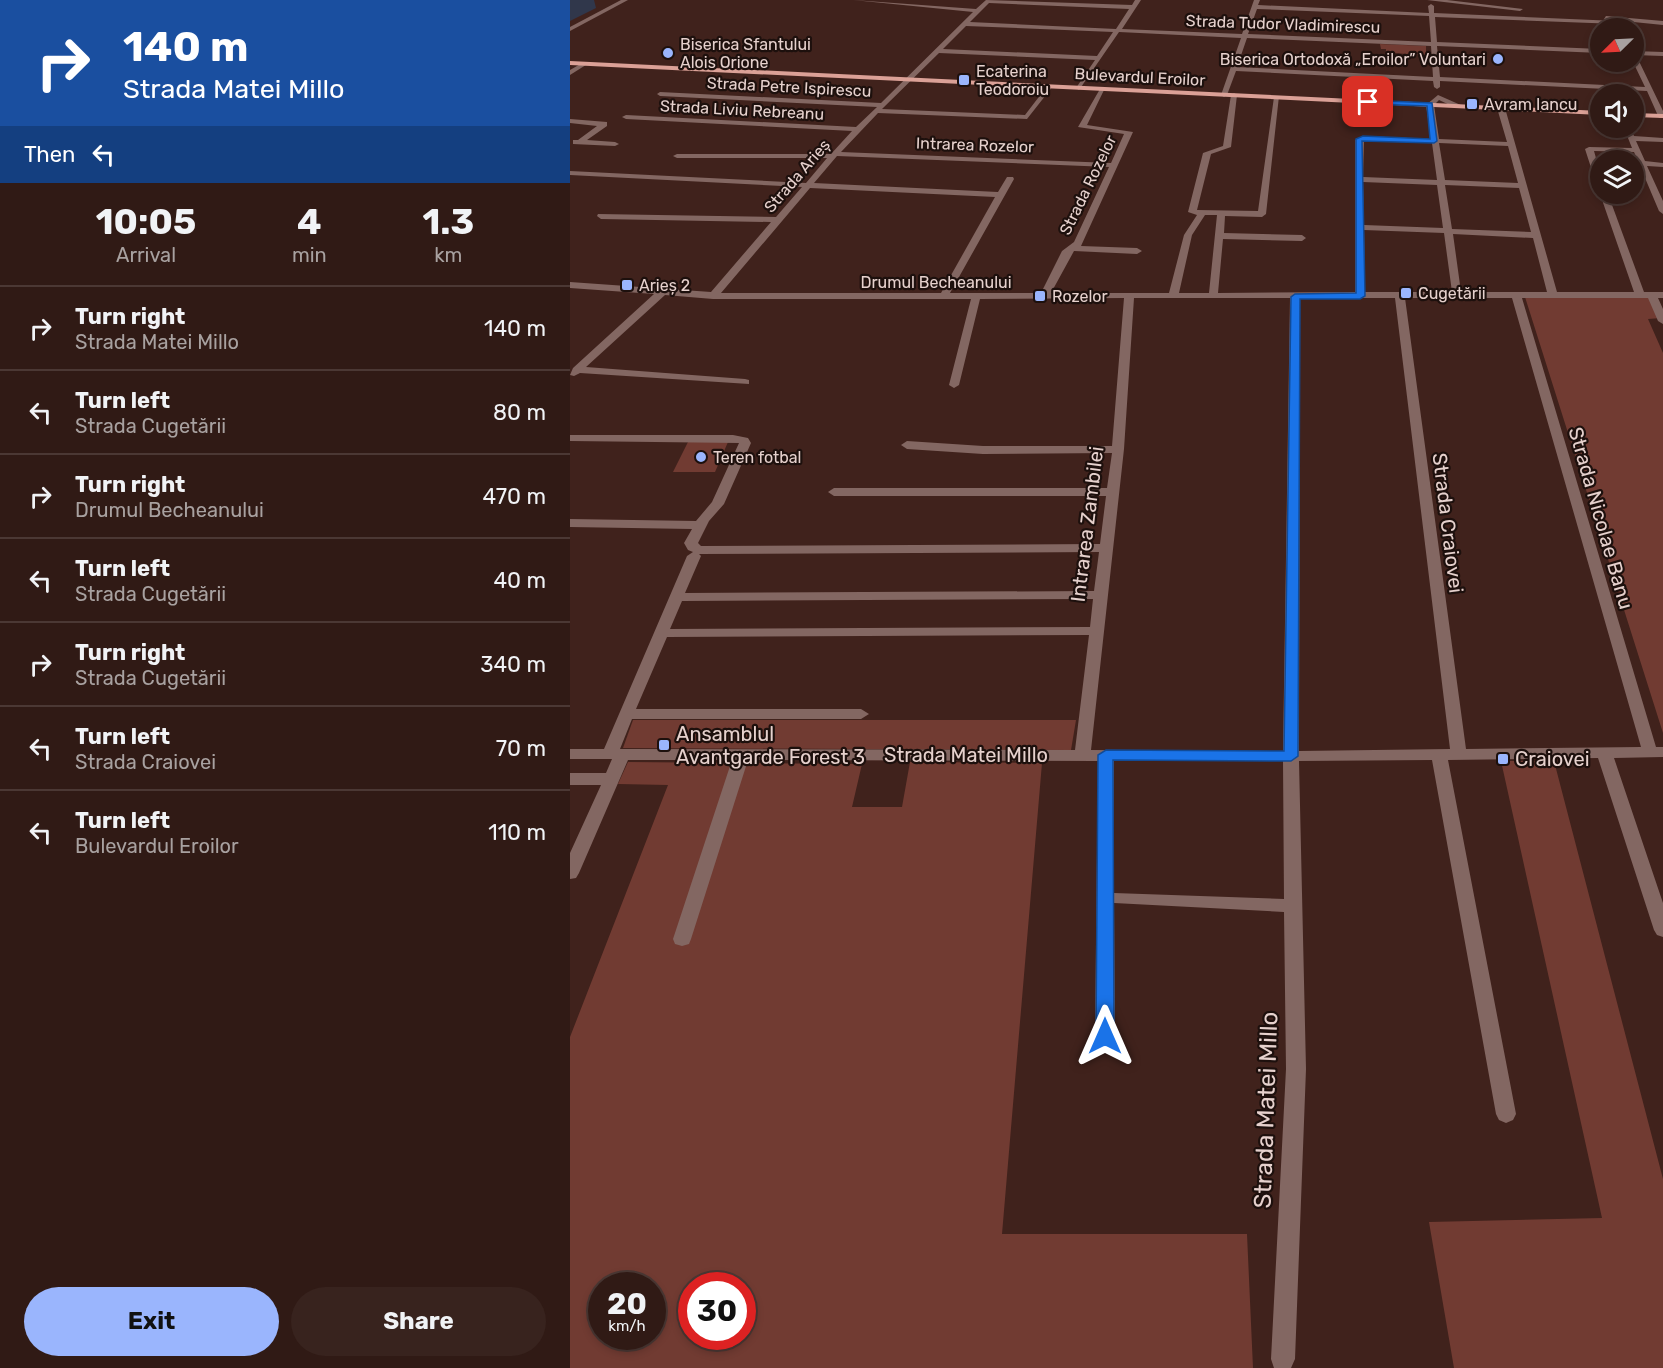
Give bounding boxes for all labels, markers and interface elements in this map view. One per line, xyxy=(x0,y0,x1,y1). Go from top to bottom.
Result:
street label: Strada Tudor Vladimirescu xyxy=(1185,11,1381,37)
north arrow xyxy=(1590,18,1644,72)
map controls xyxy=(1590,18,1644,204)
text: 140 m xyxy=(123,22,249,72)
icon: right xyxy=(24,24,102,102)
place label: Biserica Sfantului Alois Orione xyxy=(680,35,811,72)
marker: Biserica Sfantului Alois Orione xyxy=(661,46,675,60)
place label: Biserica Ortodoxă „Eroilor” Voluntari xyxy=(1220,50,1486,69)
marker: Biserica Ortodoxă „Eroilor” Voluntari xyxy=(1491,52,1505,66)
place label: Ecaterina Teodoroiu xyxy=(976,62,1049,99)
street label: Bulevardul Eroilor xyxy=(1074,64,1206,90)
text: Strada Matei Millo xyxy=(123,73,345,105)
street label: Strada Petre Ispirescu xyxy=(706,73,872,101)
marker: Ecaterina Teodoroiu xyxy=(957,73,971,87)
pin xyxy=(1342,76,1393,127)
button: sound xyxy=(1590,84,1644,138)
icon: arrive xyxy=(1351,85,1384,118)
place label: Avram Iancu xyxy=(1484,95,1577,114)
street label: Strada Liviu Rebreanu xyxy=(659,96,825,124)
marker: Avram Iancu xyxy=(1465,97,1479,111)
street label: Strada Rozelor xyxy=(1056,132,1120,238)
street label: Intrarea Rozelor xyxy=(916,133,1034,157)
street label: Strada Arieș xyxy=(760,136,834,216)
icon: left xyxy=(87,138,120,171)
text: Then xyxy=(24,141,75,168)
button: layers xyxy=(1590,150,1644,204)
text: 10:05 xyxy=(96,200,196,243)
text: 4 xyxy=(297,200,322,243)
text: 1.3 xyxy=(422,200,474,243)
text: Arrival xyxy=(116,243,176,267)
text: min xyxy=(292,243,327,267)
text: km xyxy=(434,243,462,267)
street label: Drumul Becheanului xyxy=(860,273,1012,292)
place label: Arieș 2 xyxy=(639,276,690,295)
marker: Arieș 2 xyxy=(620,278,634,292)
place label: Cugetării xyxy=(1418,284,1486,303)
marker: Cugetării xyxy=(1399,286,1413,300)
place label: Rozelor xyxy=(1052,287,1108,306)
marker: Rozelor xyxy=(1033,289,1047,303)
text: Turn right xyxy=(75,303,185,330)
icon: right xyxy=(24,312,57,345)
text: 140 m xyxy=(484,315,546,342)
text: Strada Matei Millo xyxy=(75,330,239,354)
text: Turn left xyxy=(75,387,170,414)
icon: left xyxy=(24,396,57,429)
text: 80 m xyxy=(493,399,546,426)
text: Strada Cugetării xyxy=(75,414,226,438)
street label: Strada Nicolae Banu xyxy=(1563,424,1639,612)
street label: Intrarea Zambilei xyxy=(1066,445,1108,603)
place label: Teren fotbal xyxy=(713,448,802,467)
marker: Teren fotbal xyxy=(694,450,708,464)
street label: Strada Craiovei xyxy=(1427,452,1469,594)
text: Turn right xyxy=(75,471,185,498)
icon: right xyxy=(24,480,57,513)
text: 470 m xyxy=(483,483,546,510)
text: Drumul Becheanului xyxy=(75,498,264,522)
text: Turn left xyxy=(75,555,170,582)
icon: left xyxy=(24,564,57,597)
text: 40 m xyxy=(493,567,546,594)
text: Strada Cugetării xyxy=(75,582,226,606)
text: Turn right xyxy=(75,639,185,666)
icon: right xyxy=(24,648,57,681)
text: 340 m xyxy=(480,651,546,678)
text: Strada Cugetării xyxy=(75,666,226,690)
place label: Ansamblul Avantgarde Forest 3 xyxy=(676,722,865,769)
text: Turn left xyxy=(75,723,170,750)
icon: left xyxy=(24,732,57,765)
text: 70 m xyxy=(496,735,546,762)
marker: Ansamblul Avantgarde Forest 3 xyxy=(657,738,671,752)
street label: Strada Matei Millo xyxy=(884,743,1048,767)
place label: Craiovei xyxy=(1515,747,1590,771)
text: Strada Craiovei xyxy=(75,750,216,774)
marker: Craiovei xyxy=(1496,752,1510,766)
text: Turn left xyxy=(75,807,170,834)
icon: left xyxy=(24,816,57,849)
text: 110 m xyxy=(488,819,546,846)
text: Bulevardul Eroilor xyxy=(75,834,239,858)
position arrow xyxy=(1073,1004,1137,1068)
street label: Strada Matei Millo xyxy=(1249,1011,1283,1209)
speed limit sign: 30 xyxy=(678,1272,756,1350)
text: 20 xyxy=(607,1286,647,1322)
button: Exit xyxy=(24,1287,279,1356)
button: Share xyxy=(291,1287,546,1356)
text: km/h xyxy=(608,1317,646,1335)

